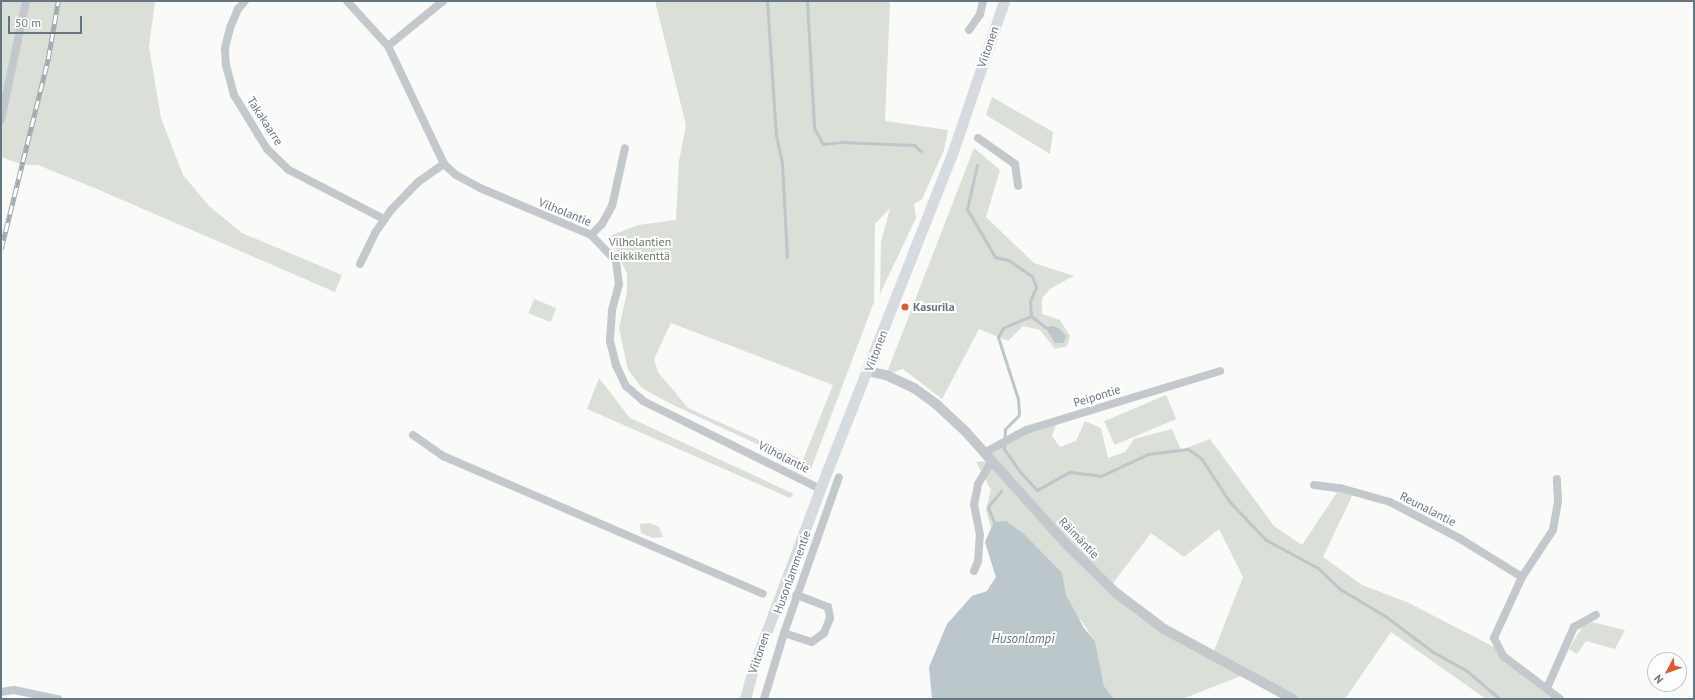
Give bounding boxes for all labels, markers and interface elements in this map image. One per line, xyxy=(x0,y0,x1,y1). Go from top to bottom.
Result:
scale bar xyxy=(10,8,84,34)
text: 50 m xyxy=(15,15,41,30)
street label: Viitonen xyxy=(974,24,1002,70)
street label: Takakaarre xyxy=(244,94,286,148)
street label: Vilholantie xyxy=(536,195,594,229)
park label: Vilholantien leikkikenttä xyxy=(609,235,671,263)
place label: Kasurila xyxy=(913,300,955,314)
marker: Kasurila xyxy=(900,302,910,312)
street label: Viitonen xyxy=(862,328,890,374)
street label: Peipontie xyxy=(1072,382,1122,410)
street label: Vilholantie xyxy=(756,438,812,476)
street label: Reunalantie xyxy=(1398,489,1458,529)
street label: Räimäntie xyxy=(1056,514,1102,562)
street label: Husonlammentie xyxy=(770,528,814,616)
street label: Viitonen xyxy=(745,630,773,676)
water label: Husonlampi xyxy=(991,631,1055,647)
north arrow xyxy=(1647,652,1687,692)
text: N xyxy=(1651,672,1666,687)

